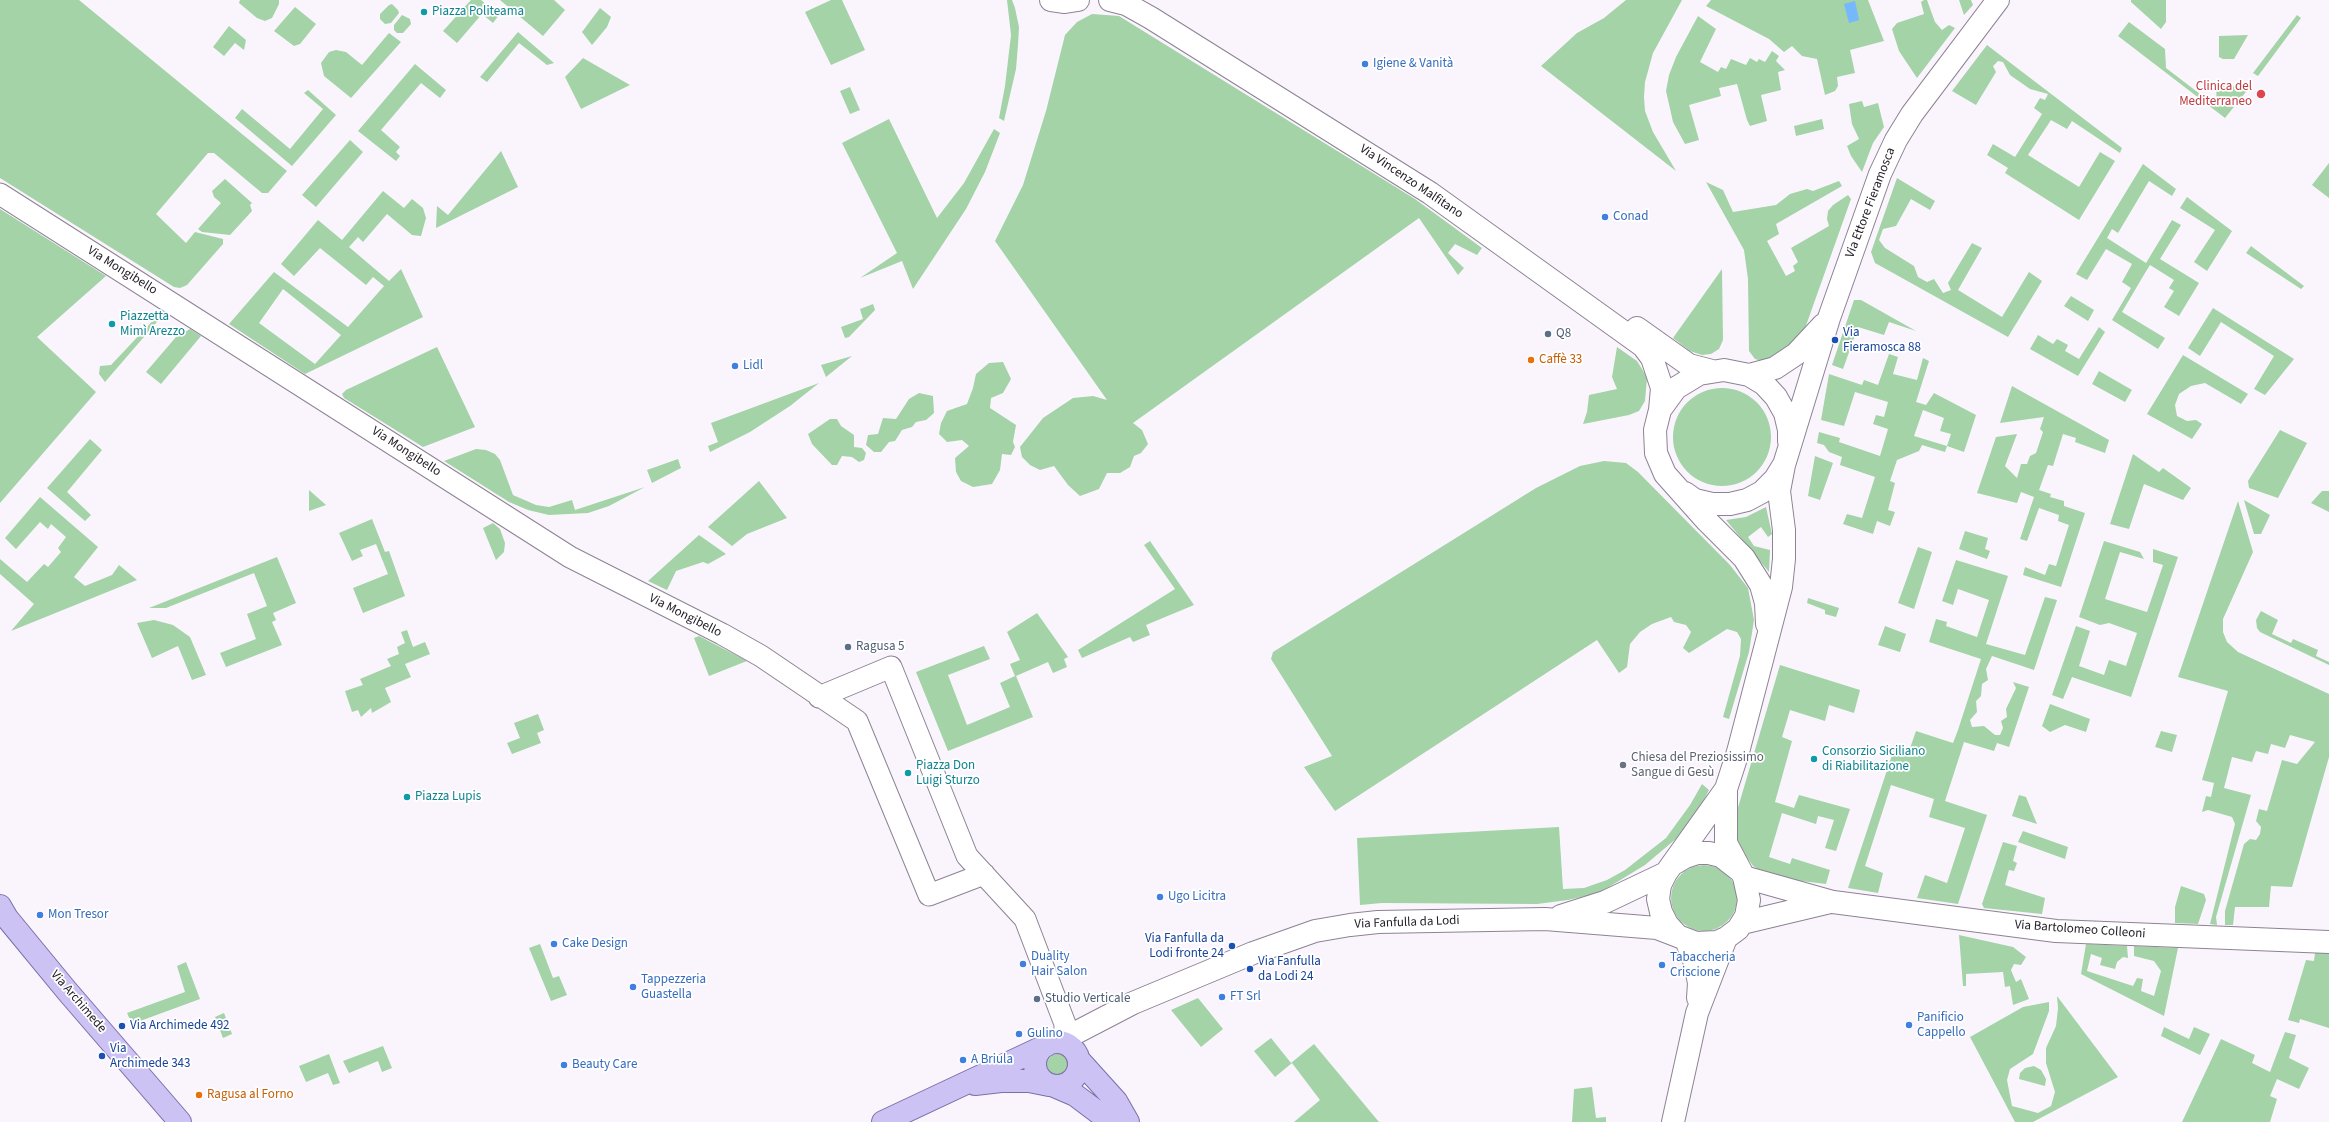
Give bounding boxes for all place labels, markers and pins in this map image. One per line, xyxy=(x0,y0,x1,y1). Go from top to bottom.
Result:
place label: Piazza Politeama xyxy=(432,4,524,20)
marker: Piazza Politeama xyxy=(419,7,429,17)
place label: Igiene & Vanità xyxy=(1373,56,1453,72)
marker: Igiene & Vanità xyxy=(1360,59,1370,69)
place label: Clinica del Mediterraneo xyxy=(2179,79,2252,110)
marker: Clinica del Mediterraneo xyxy=(2255,88,2267,100)
place label: Conad xyxy=(1613,209,1648,225)
marker: Conad xyxy=(1600,212,1610,222)
place label: Piazzetta Mimì Arezzo xyxy=(120,309,185,340)
marker: Piazzetta Mimì Arezzo xyxy=(107,319,117,329)
place label: Via Fieramosca 88 xyxy=(1843,325,1921,356)
place label: Q8 xyxy=(1556,326,1571,342)
marker: Q8 xyxy=(1543,329,1553,339)
marker: Via Fieramosca 88 xyxy=(1830,335,1840,345)
place label: Caffè 33 xyxy=(1539,352,1582,368)
marker: Caffè 33 xyxy=(1526,355,1536,365)
place label: Lidl xyxy=(743,358,763,374)
marker: Lidl xyxy=(730,361,740,371)
place label: Ragusa 5 xyxy=(856,639,905,655)
marker: Ragusa 5 xyxy=(843,642,853,652)
place label: Consorzio Siciliano di Riabilitazione xyxy=(1822,744,1925,775)
place label: Chiesa del Preziosissimo Sangue di Gesù xyxy=(1631,750,1764,781)
marker: Consorzio Siciliano di Riabilitazione xyxy=(1809,754,1819,764)
place label: Piazza Don Luigi Sturzo xyxy=(916,758,980,789)
marker: Chiesa del Preziosissimo Sangue di Gesù xyxy=(1618,760,1628,770)
marker: Piazza Don Luigi Sturzo xyxy=(903,768,913,778)
place label: Piazza Lupis xyxy=(415,789,481,805)
marker: Piazza Lupis xyxy=(402,792,412,802)
place label: Ugo Licitra xyxy=(1168,889,1226,905)
marker: Ugo Licitra xyxy=(1155,892,1165,902)
place label: Mon Tresor xyxy=(48,907,108,923)
marker: Mon Tresor xyxy=(35,910,45,920)
place label: Via Fanfulla da Lodi fronte 24 xyxy=(1145,931,1224,962)
place label: Cake Design xyxy=(562,936,628,952)
marker: Cake Design xyxy=(549,939,559,949)
marker: Via Fanfulla da Lodi fronte 24 xyxy=(1227,941,1237,951)
place label: Duality Hair Salon xyxy=(1031,949,1087,980)
place label: Tabaccheria Criscione xyxy=(1670,950,1735,981)
place label: Via Fanfulla da Lodi 24 xyxy=(1258,954,1321,985)
marker: Duality Hair Salon xyxy=(1018,959,1028,969)
marker: Tabaccheria Criscione xyxy=(1657,960,1667,970)
marker: Via Fanfulla da Lodi 24 xyxy=(1245,964,1255,974)
place label: Tappezzeria Guastella xyxy=(641,972,706,1003)
marker: Tappezzeria Guastella xyxy=(628,982,638,992)
place label: FT Srl xyxy=(1230,989,1261,1005)
place label: Studio Verticale xyxy=(1045,991,1130,1007)
marker: FT Srl xyxy=(1217,992,1227,1002)
marker: Studio Verticale xyxy=(1032,994,1042,1004)
place label: Panificio Cappello xyxy=(1917,1010,1966,1041)
place label: Via Archimede 492 xyxy=(130,1018,230,1034)
marker: Panificio Cappello xyxy=(1904,1020,1914,1030)
marker: Via Archimede 492 xyxy=(117,1021,127,1031)
place label: Gulino xyxy=(1027,1026,1063,1042)
marker: Gulino xyxy=(1014,1029,1024,1039)
place label: Via Archimede 343 xyxy=(110,1041,191,1072)
marker: Via Archimede 343 xyxy=(97,1051,107,1061)
place label: A Briula xyxy=(971,1052,1013,1068)
marker: A Briula xyxy=(958,1055,968,1065)
place label: Beauty Care xyxy=(572,1057,637,1073)
marker: Beauty Care xyxy=(559,1060,569,1070)
place label: Ragusa al Forno xyxy=(207,1087,294,1103)
marker: Ragusa al Forno xyxy=(194,1090,204,1100)

